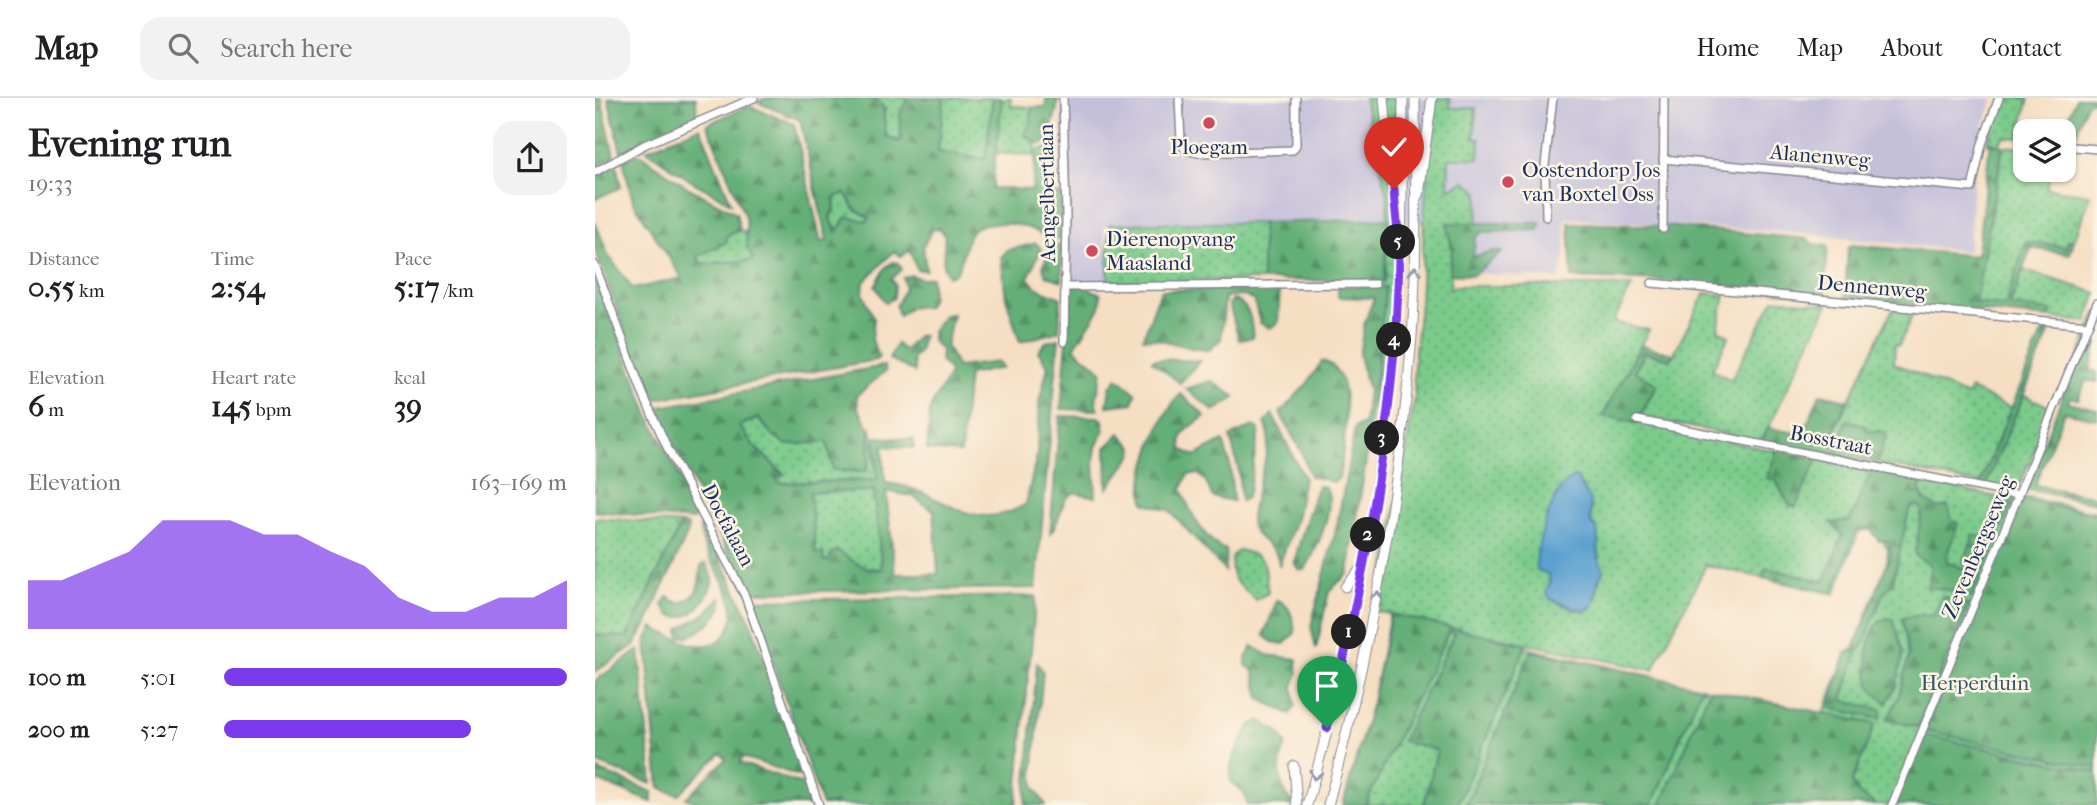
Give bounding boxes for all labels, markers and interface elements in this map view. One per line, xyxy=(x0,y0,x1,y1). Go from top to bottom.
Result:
search box xyxy=(140,17,630,80)
text: Map xyxy=(35,29,98,68)
icon: search xyxy=(164,29,202,67)
text: Search here xyxy=(220,33,352,64)
text: Home xyxy=(1697,34,1759,62)
text: Map xyxy=(1797,34,1843,62)
text: About xyxy=(1881,34,1943,62)
text: Contact xyxy=(1981,34,2062,62)
marker: Ploegam xyxy=(1201,115,1217,131)
pin xyxy=(1364,117,1424,189)
map controls xyxy=(2013,119,2076,182)
button: layers xyxy=(2013,119,2076,182)
text: Evening run xyxy=(28,121,231,166)
button: share xyxy=(493,121,567,195)
street label: Aengelbertlaan xyxy=(1034,123,1060,264)
icon: check xyxy=(1375,128,1413,166)
place label: Ploegam xyxy=(1170,135,1248,159)
street label: Alanenweg xyxy=(1768,140,1872,172)
place label: Oostendorp Jos van Boxtel Oss xyxy=(1522,158,1660,206)
text: 19:33 xyxy=(28,170,73,197)
marker: Oostendorp Jos van Boxtel Oss xyxy=(1500,174,1516,190)
pin: 5 xyxy=(1381,225,1415,260)
place label: Dierenopvang Maasland xyxy=(1106,227,1236,275)
text: 5 xyxy=(1393,230,1402,252)
marker: Dierenopvang Maasland xyxy=(1084,243,1100,259)
text: Distance xyxy=(28,248,99,270)
text: Time xyxy=(211,248,254,270)
text: Pace xyxy=(394,248,432,270)
one-way arrow xyxy=(1407,265,1423,276)
text: 0.55 xyxy=(28,270,75,305)
text: 2:54 xyxy=(211,270,264,305)
text: 5:17 xyxy=(394,270,439,305)
street label: Dennenweg xyxy=(1816,270,1928,304)
text: km xyxy=(75,280,105,302)
text: /km xyxy=(439,280,474,302)
pin: 4 xyxy=(1377,322,1411,358)
text: 4 xyxy=(1388,328,1399,350)
text: Elevation xyxy=(28,367,105,389)
text: Heart rate xyxy=(211,367,296,389)
text: kcal xyxy=(394,367,426,389)
text: 6 xyxy=(28,389,44,424)
text: 145 xyxy=(211,389,252,424)
text: 39 xyxy=(394,389,422,424)
text: m xyxy=(44,399,64,421)
text: bpm xyxy=(252,399,292,421)
pin: 3 xyxy=(1365,420,1399,456)
street label: Bosstraat xyxy=(1788,420,1875,460)
text: 3 xyxy=(1378,426,1385,448)
text: Elevation xyxy=(28,469,121,496)
text: 163–169 m xyxy=(470,469,567,496)
street label: Zevenbergseweg xyxy=(1937,471,2019,622)
street label: Docfalaan xyxy=(696,480,760,570)
pin: 2 xyxy=(1351,518,1385,552)
text: 2 xyxy=(1363,523,1372,545)
one-way arrow xyxy=(1369,590,1384,602)
pin: 1 xyxy=(1331,614,1367,650)
text: 1 xyxy=(1345,620,1352,642)
pin xyxy=(1297,656,1357,728)
text: 100 m xyxy=(28,664,86,691)
text: 5:01 xyxy=(140,664,176,691)
icon: arrive xyxy=(1308,667,1346,705)
park label: Herperduin xyxy=(1921,671,2029,695)
text: 200 m xyxy=(28,716,89,743)
text: 5:27 xyxy=(140,716,178,743)
one-way arrow xyxy=(1309,769,1323,781)

